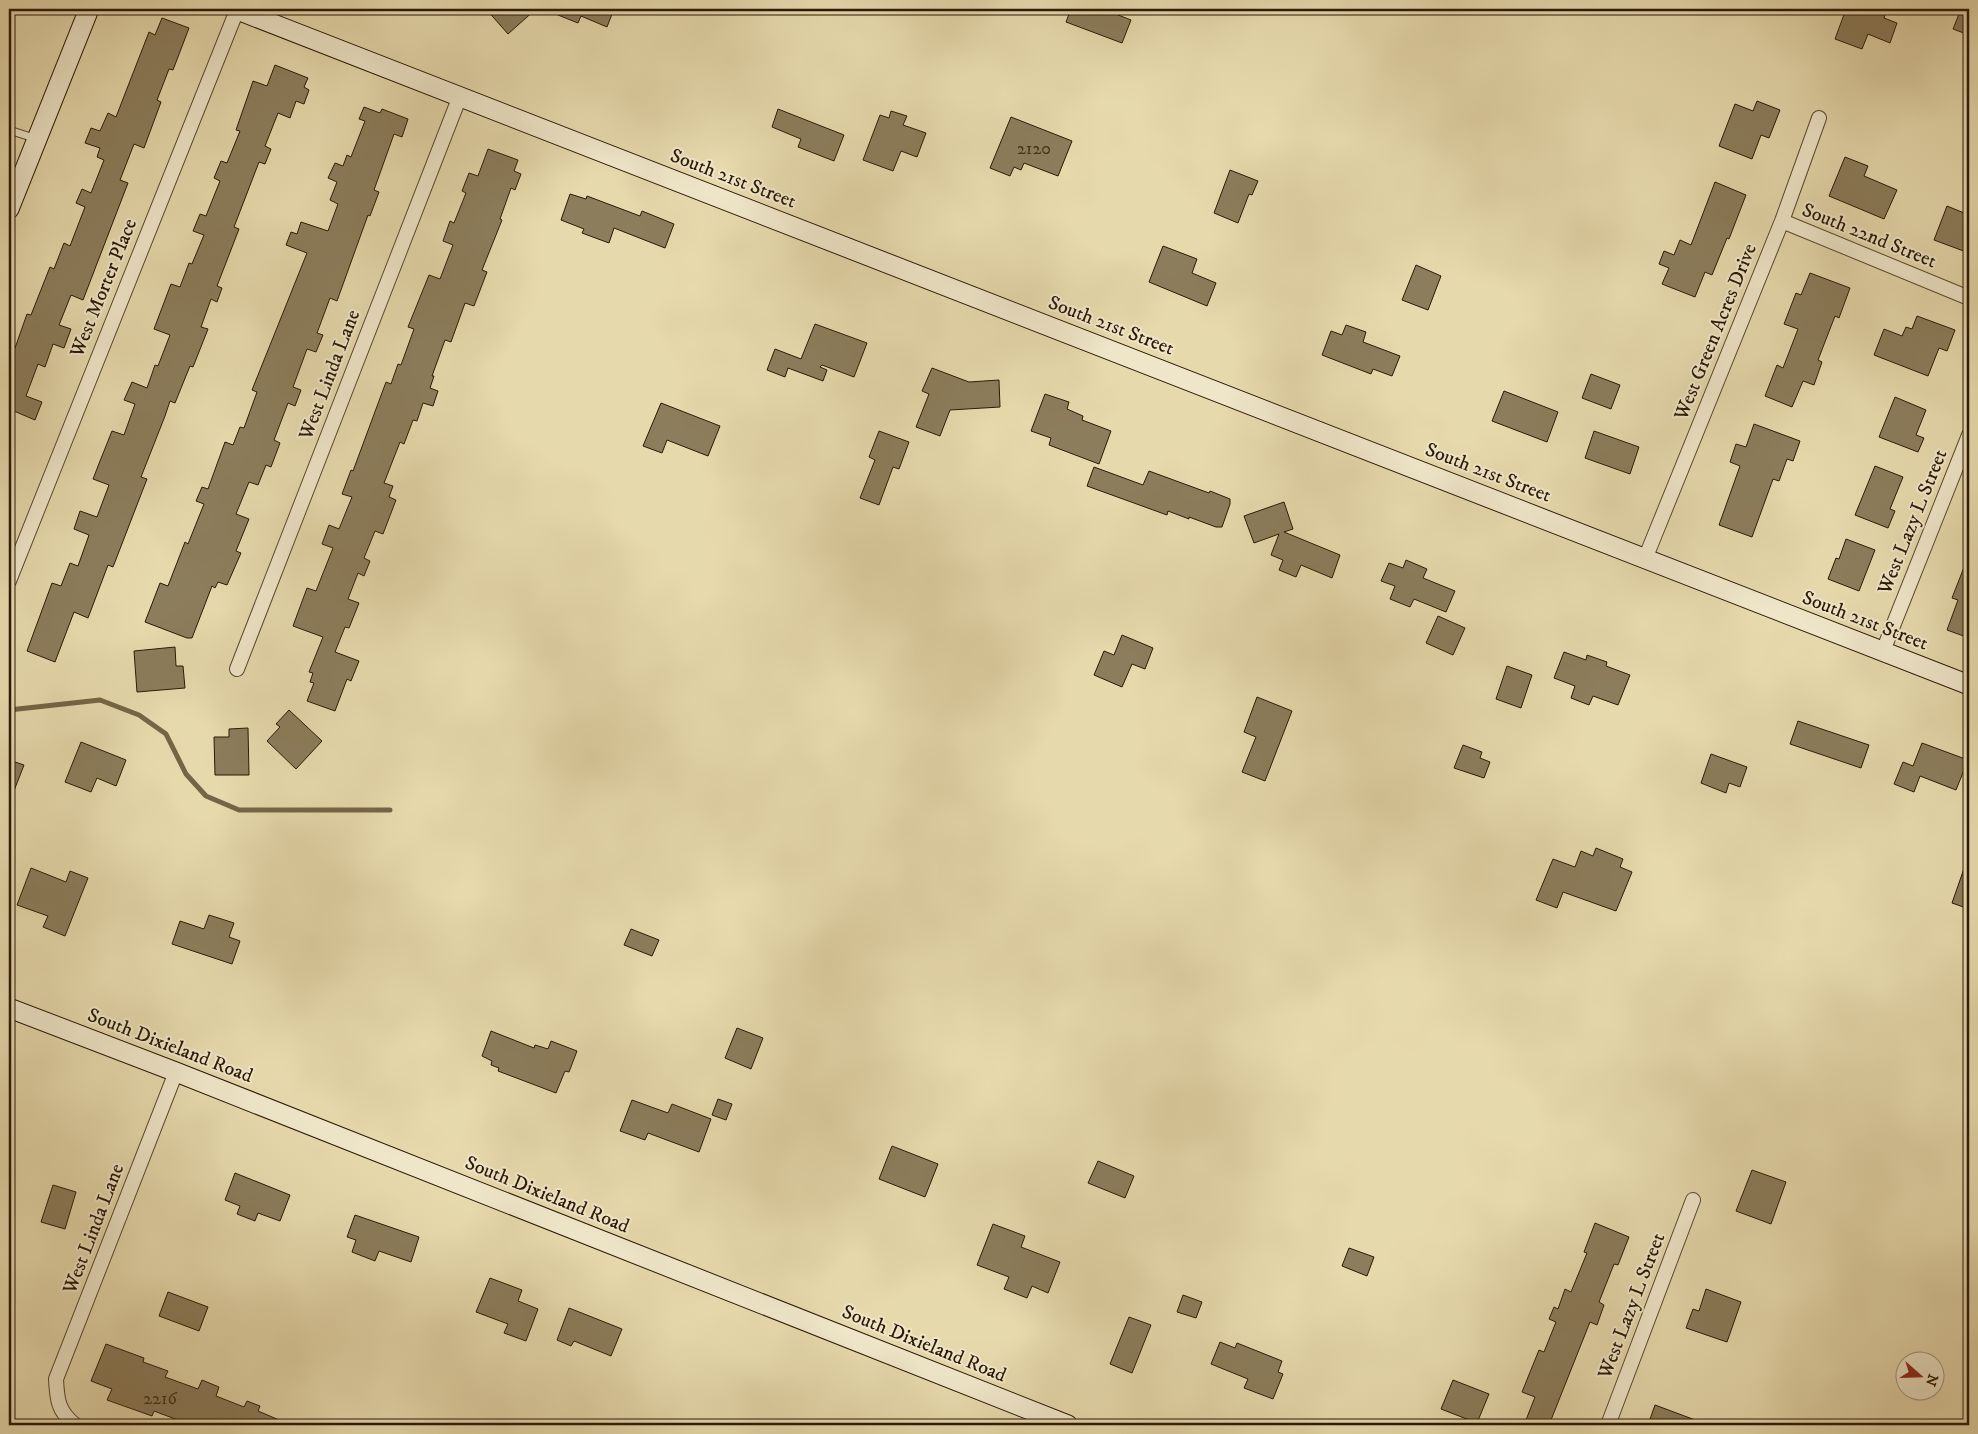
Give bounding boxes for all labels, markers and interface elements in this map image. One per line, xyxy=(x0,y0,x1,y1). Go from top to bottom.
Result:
house number: 2120 xyxy=(1017,138,1051,160)
street label: South 21st Street xyxy=(666,144,800,214)
street label: South 22nd Street xyxy=(1798,198,1940,274)
street label: West Morter Place xyxy=(64,215,143,362)
street label: West Green Acres Drive xyxy=(1669,240,1763,425)
street label: South 21st Street xyxy=(1044,291,1178,361)
street label: West Linda Lane xyxy=(293,306,366,445)
street label: South 21st Street xyxy=(1421,438,1555,508)
street label: West Lazy L Street xyxy=(1872,446,1953,599)
street label: South 21st Street xyxy=(1798,586,1932,656)
street label: South Dixieland Road xyxy=(84,1003,256,1089)
street label: South Dixieland Road xyxy=(461,1151,633,1239)
street label: West Linda Lane xyxy=(57,1160,130,1299)
street label: West Lazy L Street xyxy=(1592,1229,1671,1383)
street label: South Dixieland Road xyxy=(838,1300,1010,1388)
north arrow xyxy=(1896,1352,1946,1402)
text: N xyxy=(1921,1372,1942,1389)
house number: 2216 xyxy=(143,1388,177,1410)

